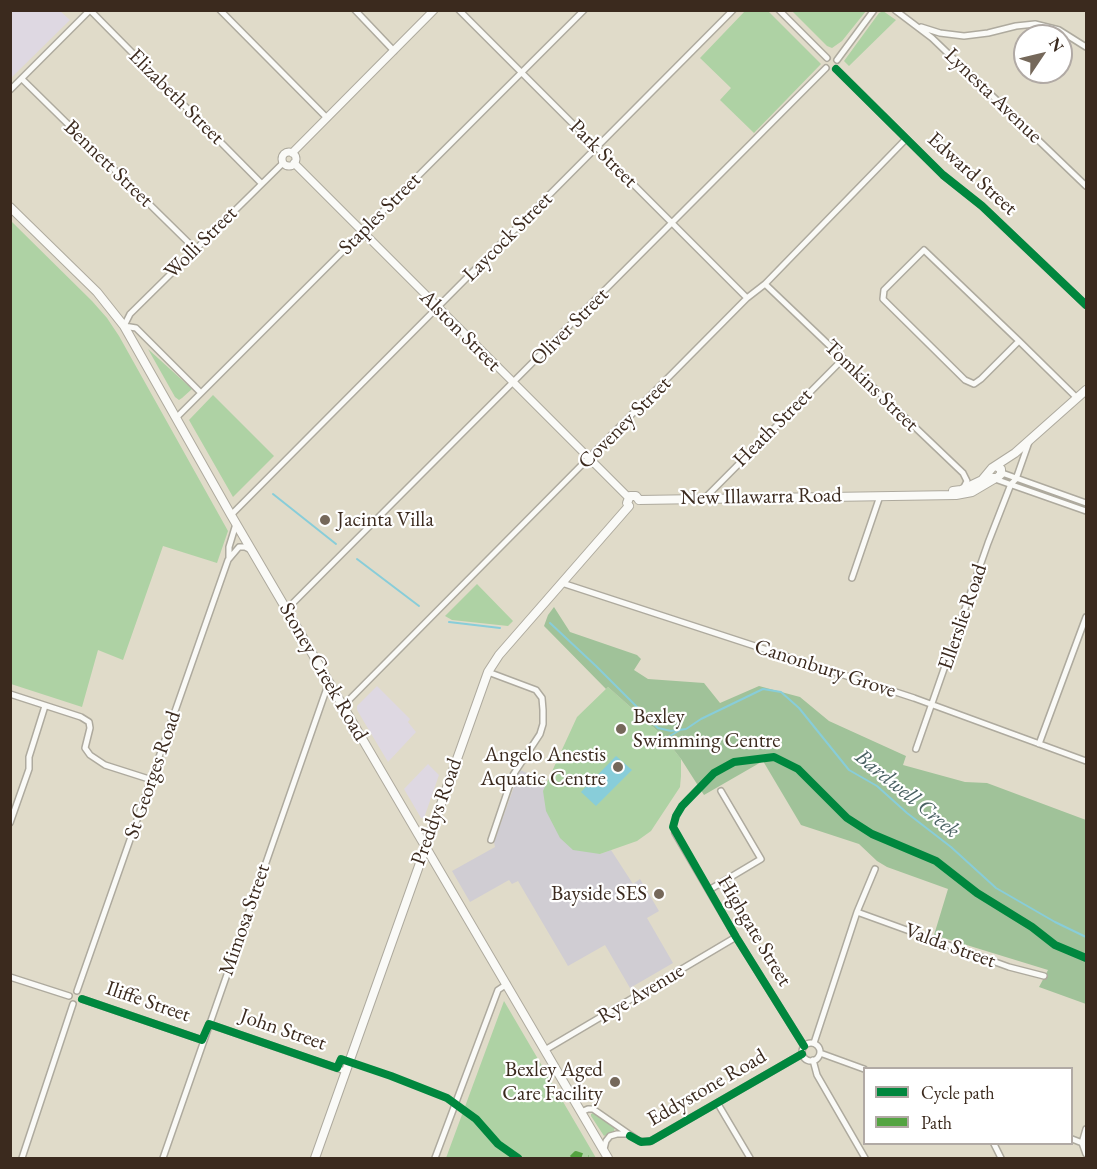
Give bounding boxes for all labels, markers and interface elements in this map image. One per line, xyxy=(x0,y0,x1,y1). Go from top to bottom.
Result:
north arrow xyxy=(1013,24,1073,84)
text: N xyxy=(1044,33,1069,56)
street label: Lynesta Avenue xyxy=(939,43,1047,149)
street label: Elizabeth Street xyxy=(123,44,229,150)
street label: Bennett Street xyxy=(58,115,158,213)
street label: Park Street xyxy=(564,115,642,193)
street label: Edward Street xyxy=(922,127,1022,221)
street label: Staples Street xyxy=(334,168,426,260)
street label: Laycock Street xyxy=(458,187,558,287)
street label: Wolli Street xyxy=(159,201,243,285)
street label: Oliver Street xyxy=(526,283,614,371)
street label: Alston Street xyxy=(414,285,506,377)
street label: Tomkins Street xyxy=(818,335,924,437)
street label: Coveney Street xyxy=(573,371,677,475)
street label: Heath Street xyxy=(728,383,818,473)
street label: New Illawarra Road xyxy=(680,483,842,511)
place label: Jacinta Villa xyxy=(337,507,434,533)
marker: Jacinta Villa xyxy=(318,513,332,527)
street label: Ellerslie Road xyxy=(933,561,993,673)
street label: Stoney Creek Road xyxy=(273,598,373,746)
street label: Canonbury Grove xyxy=(751,634,899,704)
place label: Bexley Swimming Centre xyxy=(633,704,781,754)
street label: St Georges Road xyxy=(119,708,187,842)
marker: Bexley Swimming Centre xyxy=(614,722,628,736)
place label: Angelo Anestis Aquatic Centre xyxy=(481,742,606,792)
water label: Bardwell Creek xyxy=(849,744,965,844)
street label: Preddys Road xyxy=(406,755,468,869)
marker: Angelo Anestis Aquatic Centre xyxy=(611,760,625,774)
street label: Mimosa Street xyxy=(214,861,276,979)
street label: Highgate Street xyxy=(711,871,797,991)
place label: Bayside SES xyxy=(551,881,647,907)
marker: Bayside SES xyxy=(652,887,666,901)
street label: Valda Street xyxy=(901,918,999,974)
street label: Rye Avenue xyxy=(593,958,689,1030)
street label: Iliffe Street xyxy=(103,976,193,1028)
street label: John Street xyxy=(237,1004,329,1056)
street label: Eddystone Road xyxy=(643,1044,771,1132)
place label: Bexley Aged Care Facility xyxy=(502,1057,603,1107)
legend xyxy=(863,1067,1073,1145)
marker: Bexley Aged Care Facility xyxy=(608,1075,622,1089)
text: Cycle path xyxy=(921,1081,995,1104)
text: Path xyxy=(921,1111,952,1134)

